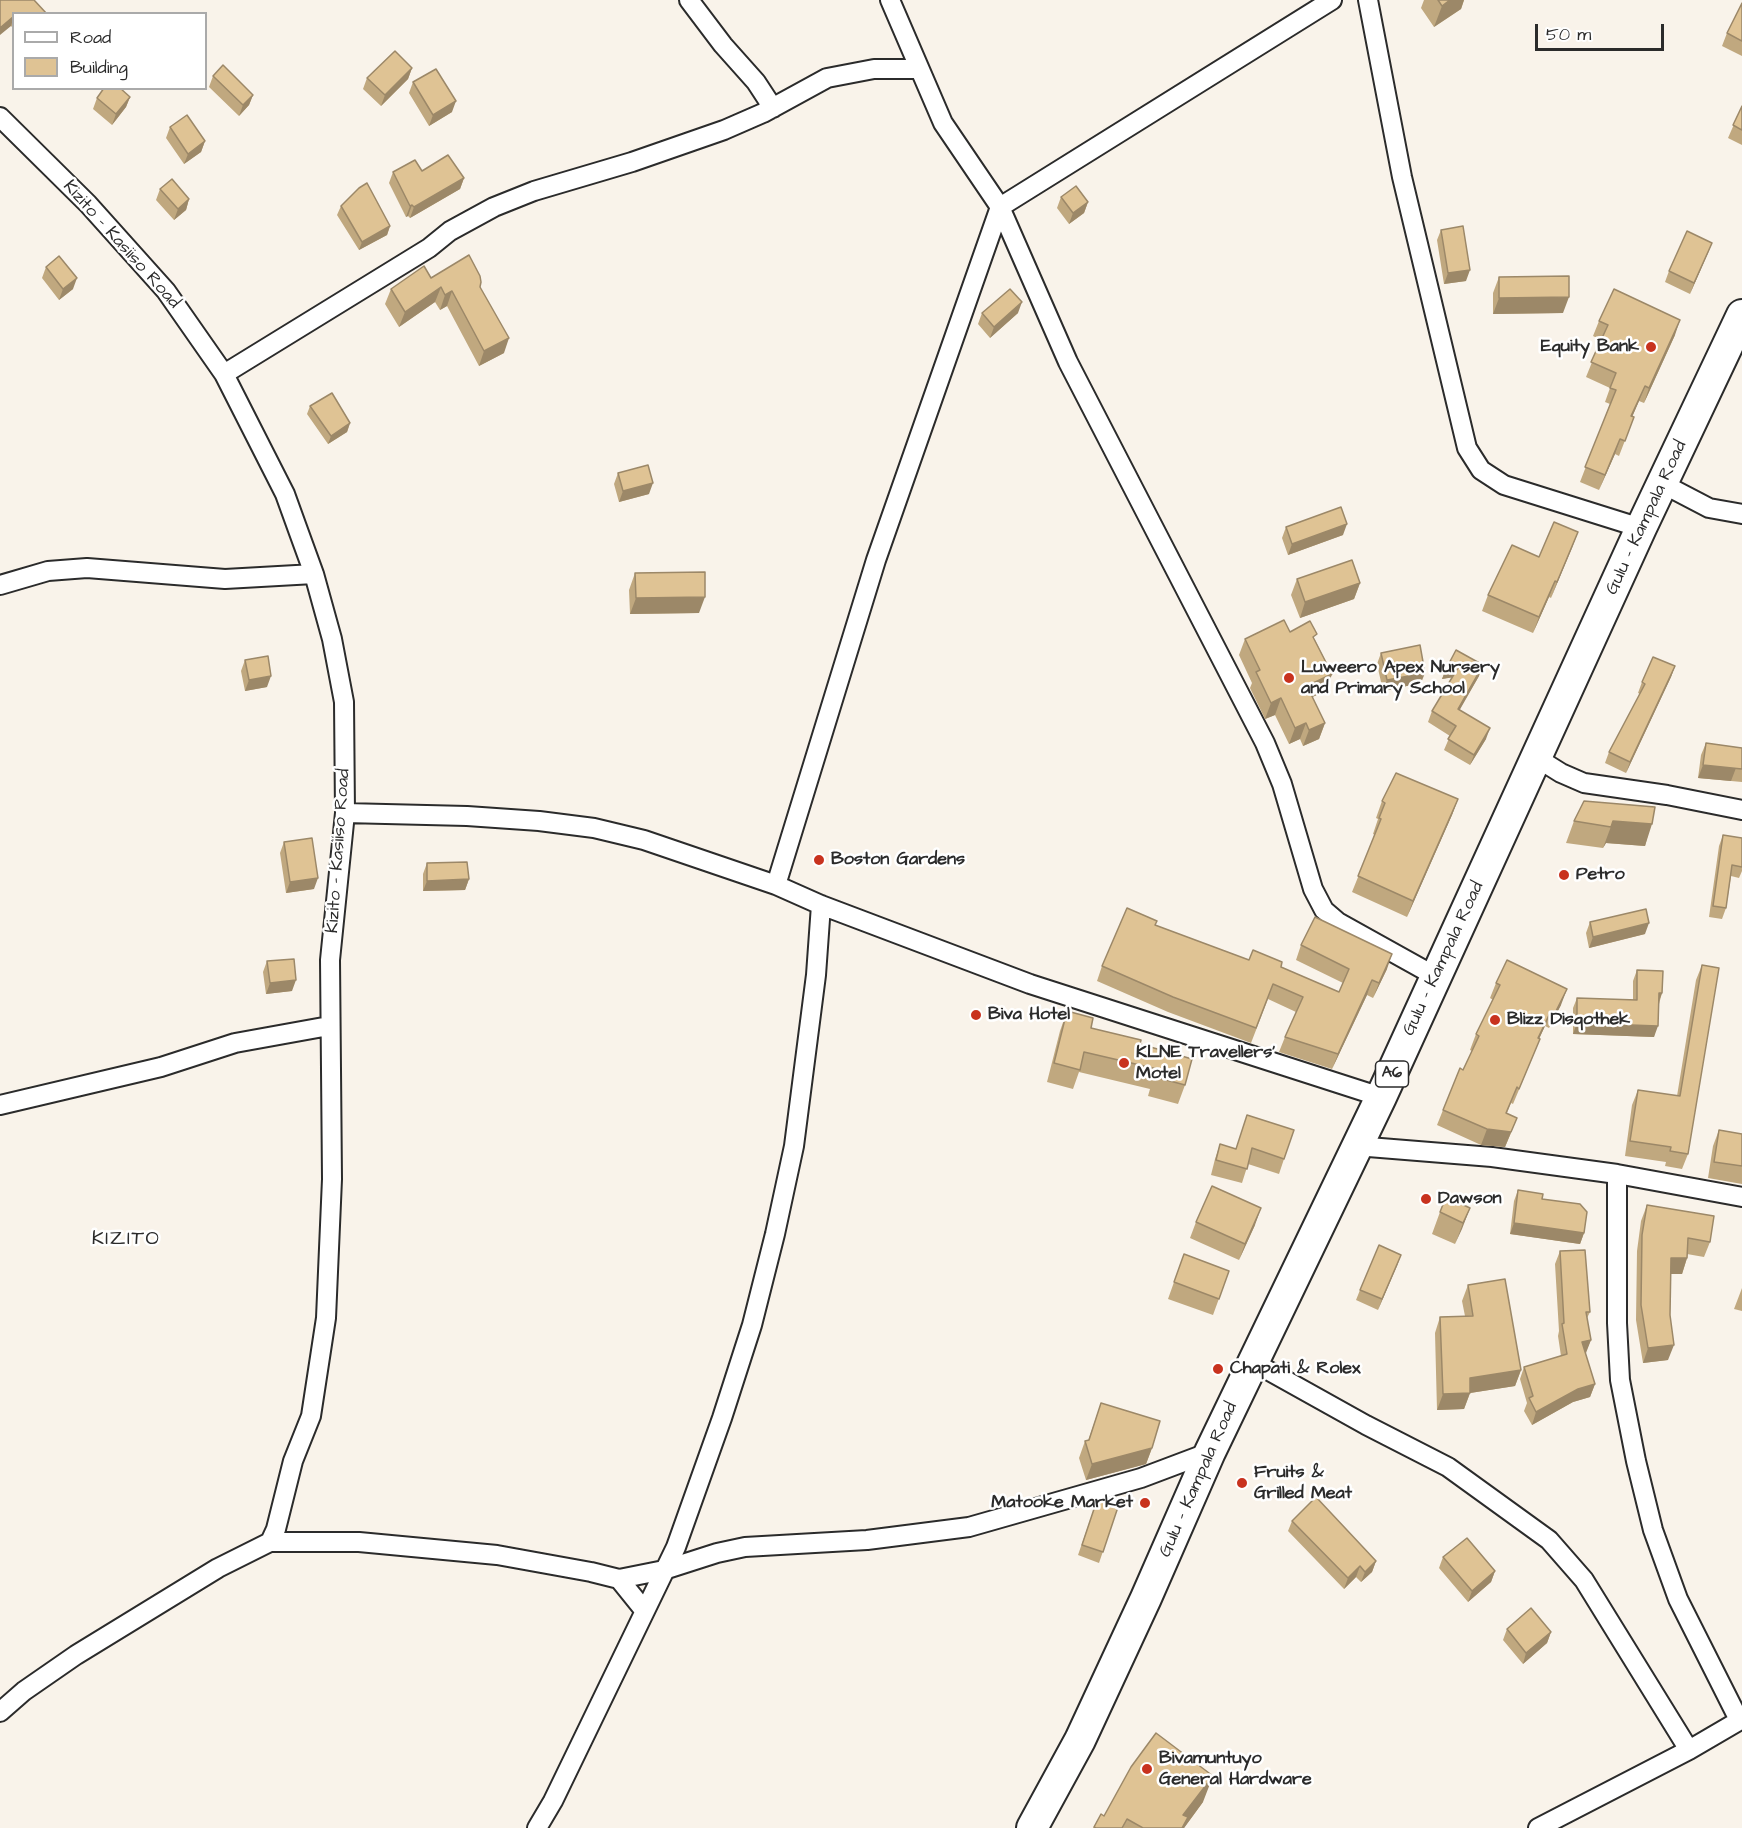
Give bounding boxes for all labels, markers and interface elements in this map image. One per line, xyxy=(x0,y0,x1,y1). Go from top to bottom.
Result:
legend xyxy=(12,12,207,90)
scale bar xyxy=(1538,12,1667,50)
text: 50 m xyxy=(1546,22,1591,47)
text: Road xyxy=(70,25,111,50)
text: Building xyxy=(70,55,128,80)
street label: Kizito - Kasiiso Road xyxy=(58,176,184,314)
place label: Equity Bank xyxy=(1541,336,1639,358)
marker: Equity Bank xyxy=(1644,340,1658,354)
street label: Gulu - Kampala Road xyxy=(1602,438,1692,598)
place label: Luweero Apex Nursery and Primary School xyxy=(1301,657,1500,700)
marker: Luweero Apex Nursery and Primary School xyxy=(1282,671,1296,685)
street label: Kizito - Kasiiso Road xyxy=(322,768,356,934)
place label: Boston Gardens xyxy=(831,849,965,871)
marker: Boston Gardens xyxy=(812,853,826,867)
place label: Petro xyxy=(1576,864,1625,886)
marker: Petro xyxy=(1557,868,1571,882)
street label: Gulu - Kampala Road xyxy=(1399,879,1489,1039)
place label: Biva Hotel xyxy=(988,1004,1070,1026)
marker: Biva Hotel xyxy=(969,1008,983,1022)
place label: Blizz Disqothek xyxy=(1507,1009,1630,1031)
marker: Blizz Disqothek xyxy=(1488,1013,1502,1027)
place label: KLNE Travellers' Motel xyxy=(1136,1042,1275,1084)
marker: KLNE Travellers' Motel xyxy=(1117,1056,1131,1070)
road number: A6 xyxy=(1376,1061,1408,1087)
place label: Dawson xyxy=(1438,1188,1502,1210)
marker: Dawson xyxy=(1419,1192,1433,1206)
district label: KIZITO xyxy=(92,1228,160,1252)
place label: Chapati & Rolex xyxy=(1230,1358,1360,1380)
marker: Chapati & Rolex xyxy=(1211,1362,1225,1376)
street label: Gulu - Kampala Road xyxy=(1155,1399,1243,1561)
place label: Fruits & Grilled Meat xyxy=(1254,1462,1352,1504)
marker: Fruits & Grilled Meat xyxy=(1235,1476,1249,1490)
place label: Matooke Market xyxy=(991,1492,1133,1514)
marker: Matooke Market xyxy=(1138,1496,1152,1510)
place label: Bivamuntuyo General Hardware xyxy=(1159,1748,1312,1790)
marker: Bivamuntuyo General Hardware xyxy=(1140,1762,1154,1776)

